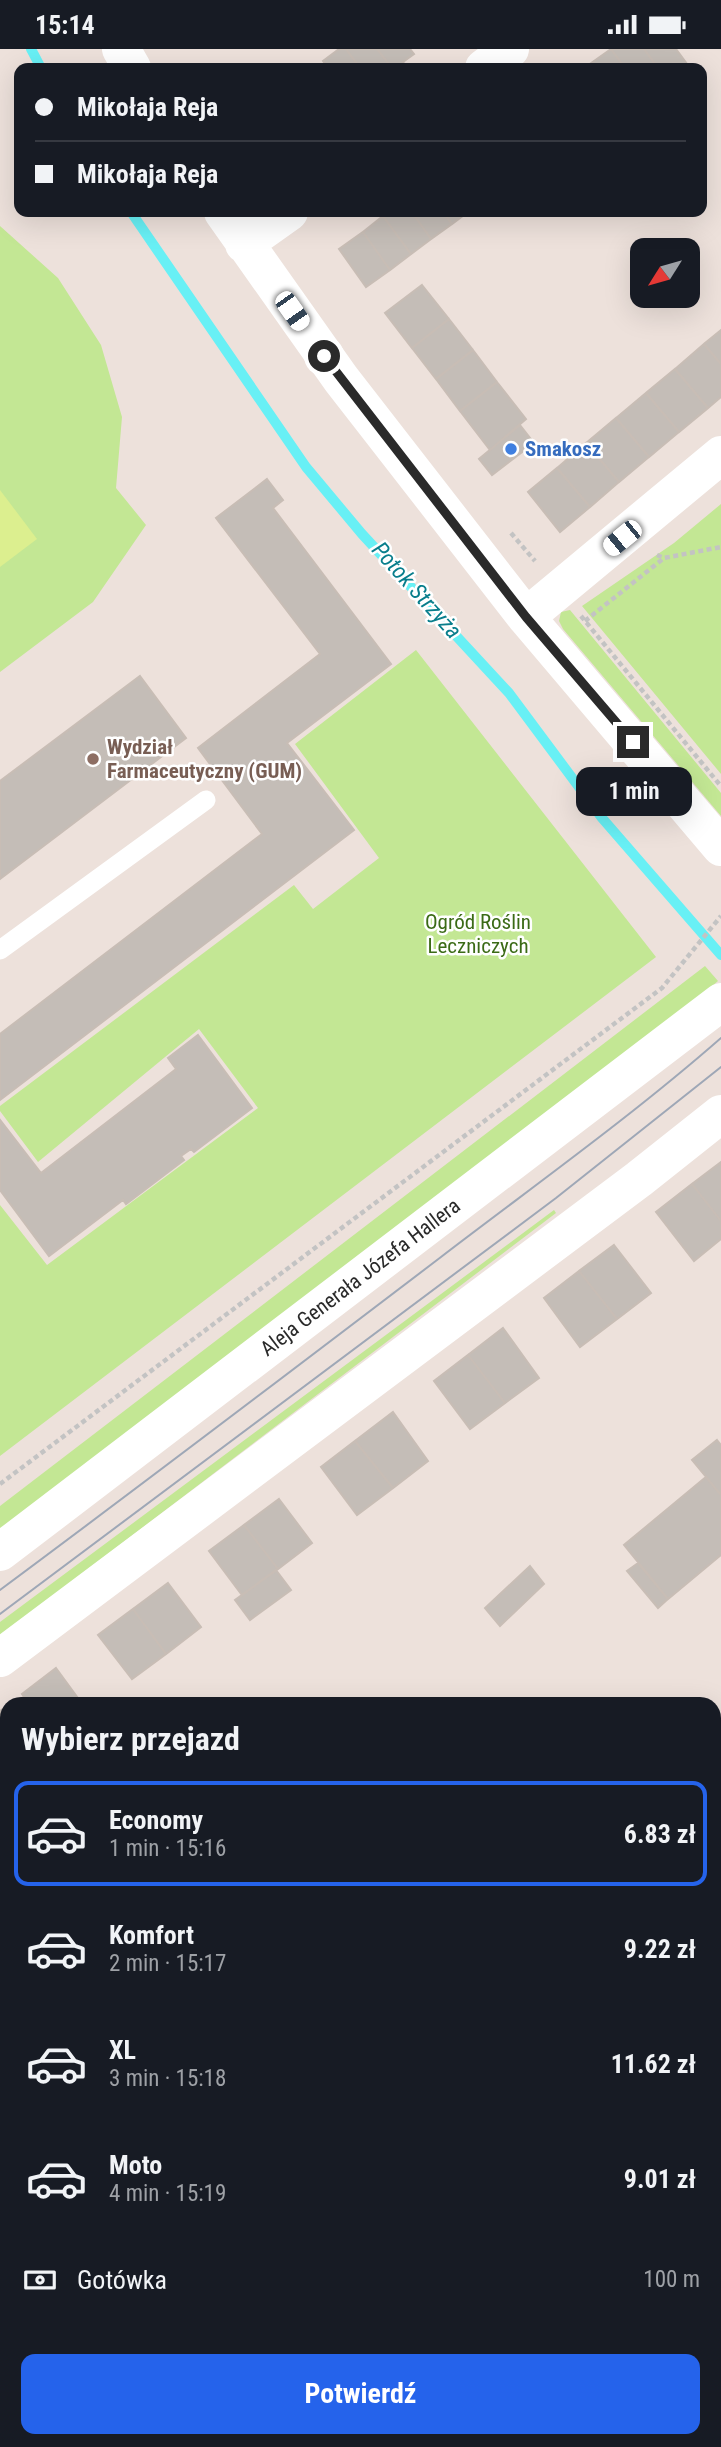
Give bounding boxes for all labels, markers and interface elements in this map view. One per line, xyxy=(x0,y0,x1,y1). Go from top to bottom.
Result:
text: 15:14 xyxy=(35,10,95,40)
text: Mikołaja Reja xyxy=(77,92,218,122)
text: Mikołaja Reja xyxy=(77,159,218,189)
north arrow xyxy=(630,238,700,308)
map controls xyxy=(630,238,700,308)
car xyxy=(272,288,313,334)
route start xyxy=(308,340,340,372)
place label: Smakosz xyxy=(525,437,601,461)
marker: Smakosz xyxy=(503,441,519,457)
car xyxy=(600,517,645,559)
water label: Potok Strzyża xyxy=(366,536,467,644)
route end xyxy=(617,726,649,758)
place label: Wydział Farmaceutyczny (GUM) xyxy=(107,735,302,783)
marker: Wydział Farmaceutyczny (GUM) xyxy=(85,751,101,767)
callout: 1 min xyxy=(575,767,691,815)
text: 1 min xyxy=(608,778,660,805)
park label: Ogród Roślin Leczniczych xyxy=(425,910,531,958)
street label: Aleja Generała Józefa Hallera xyxy=(256,1194,465,1361)
text: Wybierz przejazd xyxy=(21,1720,240,1758)
icon: car xyxy=(25,1802,88,1865)
text: Economy xyxy=(109,1805,203,1835)
text: 6.83 zł xyxy=(624,1819,696,1849)
text: 1 min · 15:16 xyxy=(109,1835,226,1862)
icon: car xyxy=(25,1917,88,1980)
text: Komfort xyxy=(109,1920,194,1950)
text: 9.22 zł xyxy=(624,1934,696,1964)
text: 2 min · 15:17 xyxy=(109,1950,226,1977)
icon: car xyxy=(25,2032,88,2095)
text: XL xyxy=(109,2035,136,2065)
text: 11.62 zł xyxy=(611,2049,696,2079)
text: 3 min · 15:18 xyxy=(109,2065,226,2092)
icon: car xyxy=(25,2147,88,2210)
text: Moto xyxy=(109,2150,162,2180)
text: 9.01 zł xyxy=(624,2164,696,2194)
text: 4 min · 15:19 xyxy=(109,2180,226,2207)
icon: cash xyxy=(21,2261,59,2299)
text: Gotówka xyxy=(77,2265,167,2295)
text: 100 m xyxy=(643,2266,700,2293)
button: Potwierdź xyxy=(21,2354,700,2434)

